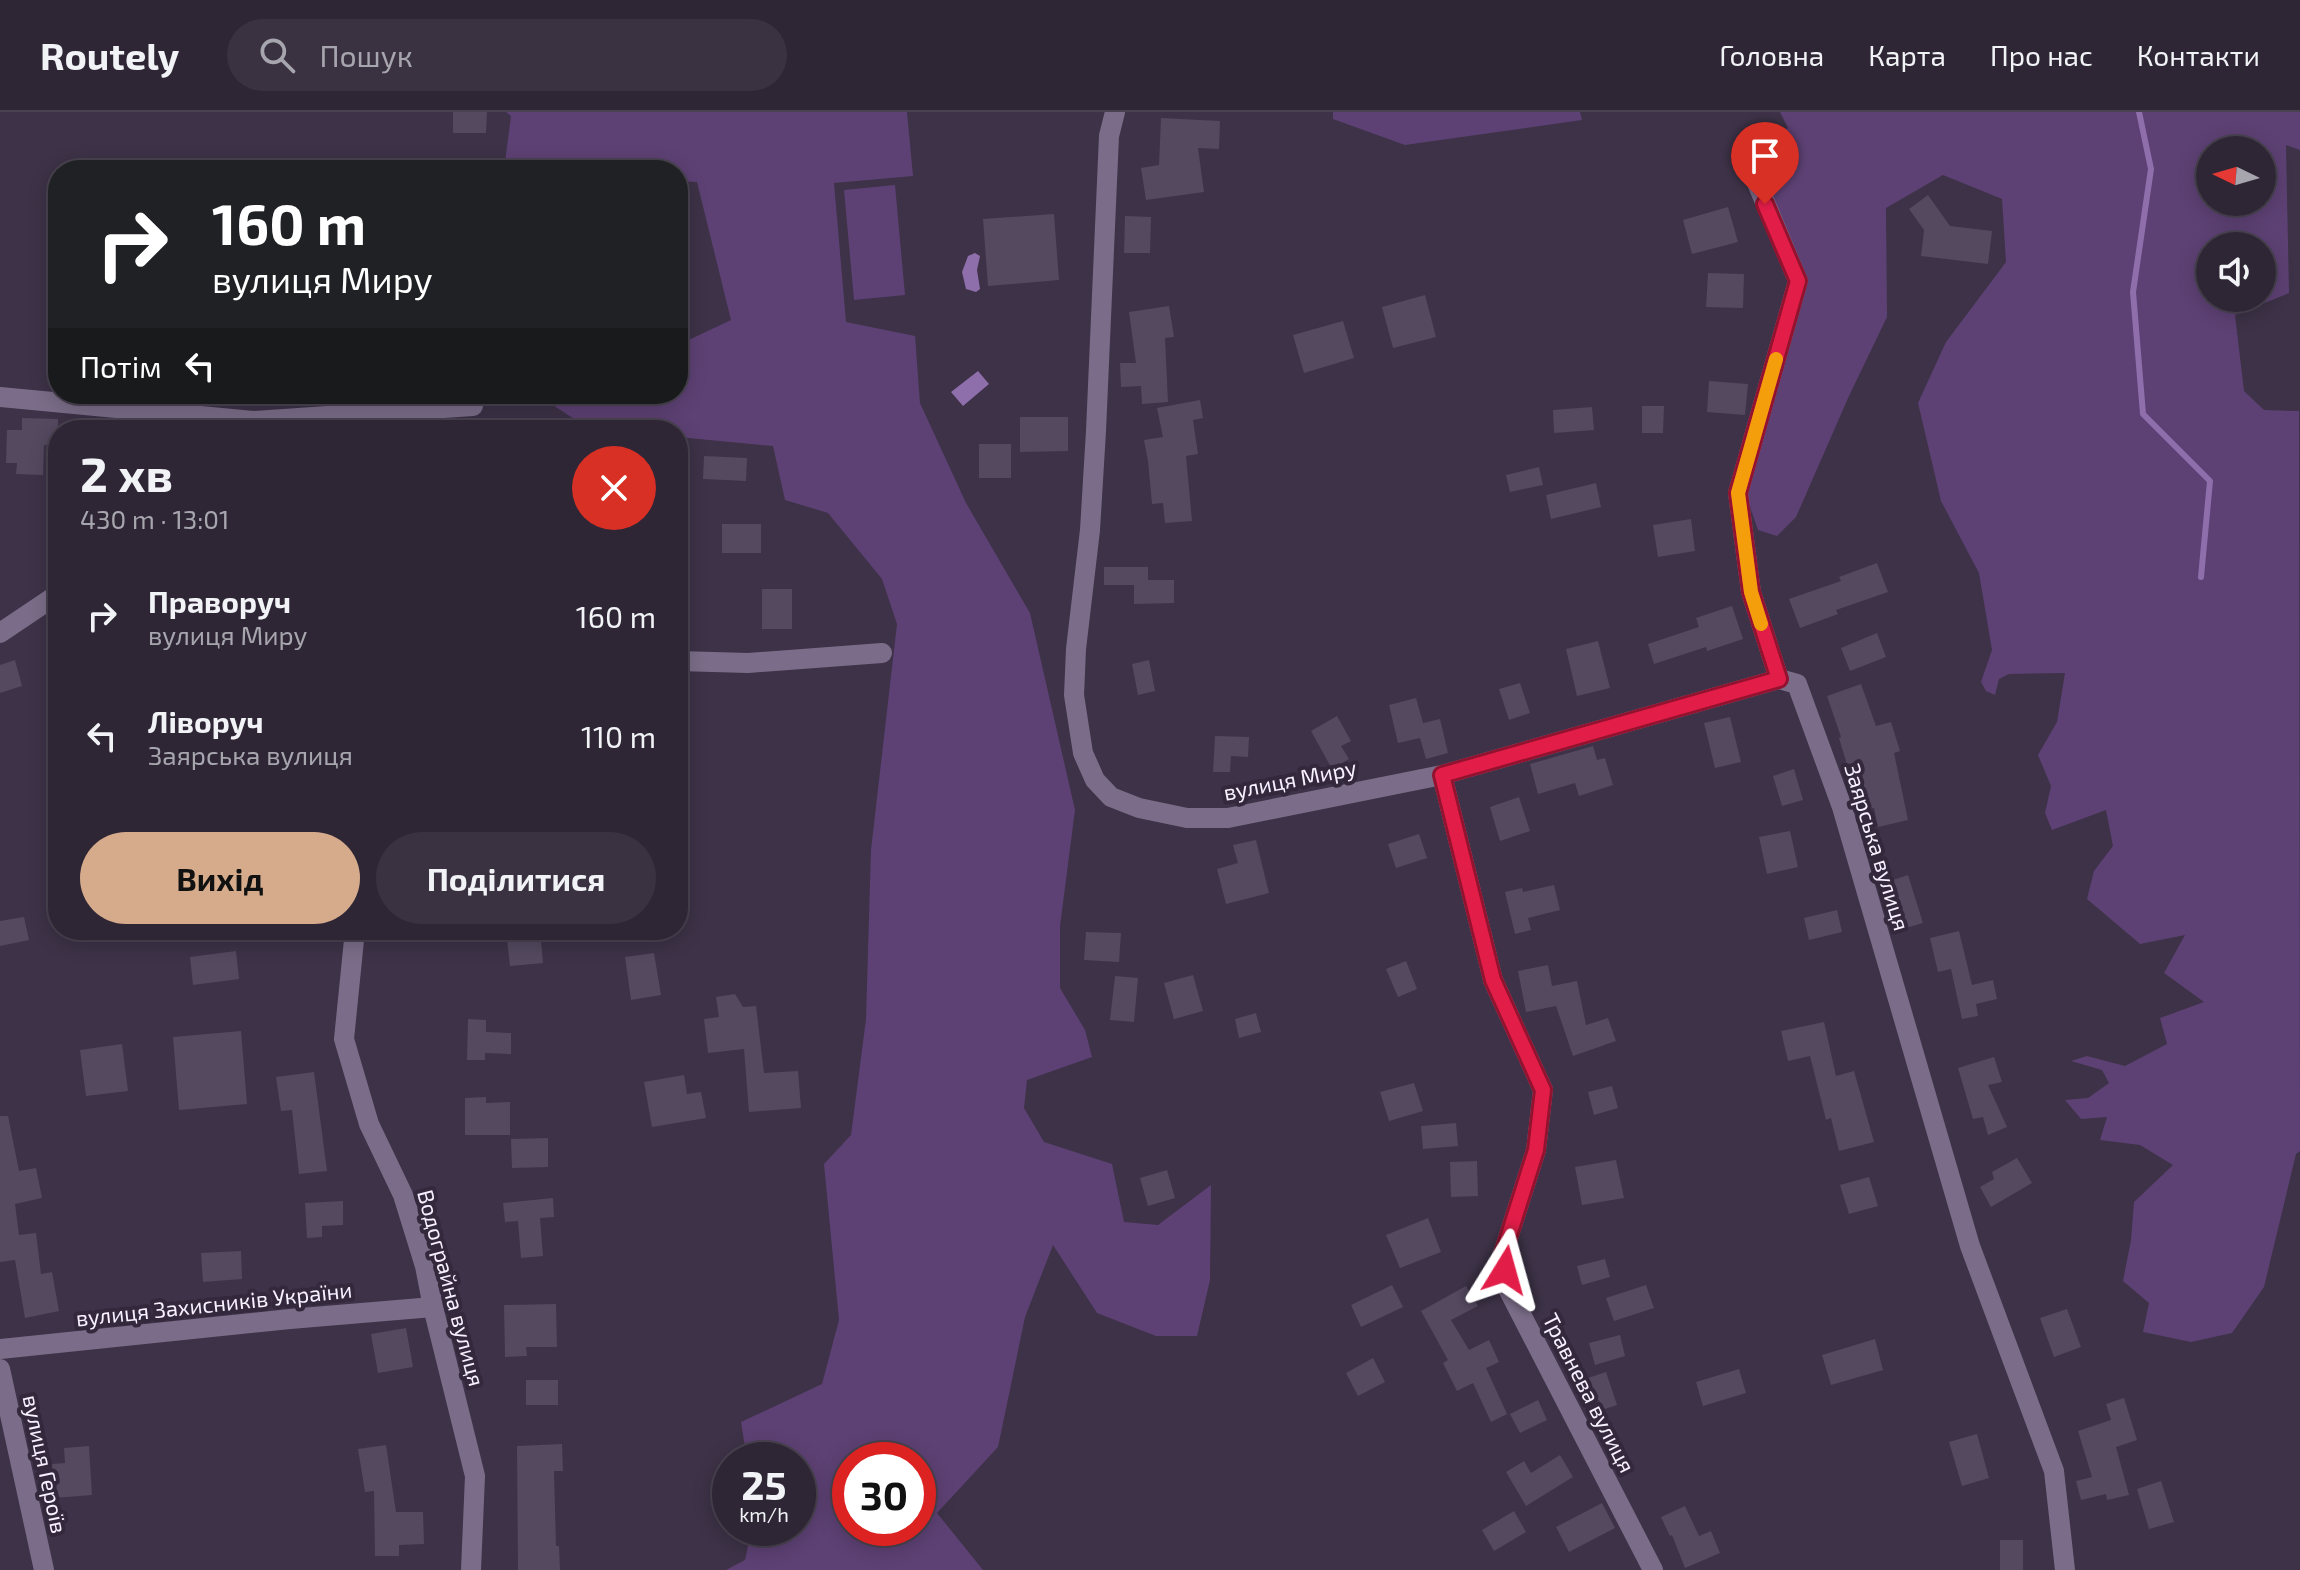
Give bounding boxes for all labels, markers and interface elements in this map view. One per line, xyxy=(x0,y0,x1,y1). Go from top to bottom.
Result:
search box xyxy=(227,19,787,91)
text: Routely xyxy=(40,32,179,78)
icon: search xyxy=(255,33,299,77)
text: Пошук xyxy=(319,37,413,73)
text: Головна xyxy=(1719,38,1824,72)
text: Карта xyxy=(1868,38,1946,72)
text: Про нас xyxy=(1990,38,2093,72)
text: Контакти xyxy=(2137,38,2260,72)
pin xyxy=(1731,122,1799,204)
icon: arrive xyxy=(1743,134,1787,178)
north arrow xyxy=(2196,136,2276,216)
map controls xyxy=(2196,136,2276,312)
text: 160 m xyxy=(212,189,366,256)
icon: right xyxy=(80,192,184,296)
button: sound xyxy=(2196,232,2276,312)
text: вулиця Миру xyxy=(212,257,433,300)
icon: left xyxy=(178,344,222,388)
text: Потім xyxy=(80,348,162,384)
text: 2 хв xyxy=(80,444,173,502)
button: close xyxy=(572,446,656,530)
text: 430 m · 13:01 xyxy=(80,503,229,534)
text: Праворуч xyxy=(148,583,291,619)
icon: right xyxy=(80,594,124,638)
text: 160 m xyxy=(576,598,656,634)
text: вулиця Миру xyxy=(148,619,307,650)
text: Ліворуч xyxy=(148,703,264,739)
icon: left xyxy=(80,714,124,758)
text: 110 m xyxy=(581,718,656,754)
text: Заярська вулиця xyxy=(148,739,353,770)
street label: вулиця Миру xyxy=(1221,753,1359,806)
street label: Заярська вулиця xyxy=(1839,760,1916,934)
button: Вихід xyxy=(80,832,360,924)
button: Поділитися xyxy=(376,832,656,924)
street label: Водограйна вулиця xyxy=(412,1187,491,1389)
position arrow xyxy=(1463,1228,1547,1312)
street label: вулиця Захисників України xyxy=(74,1276,353,1331)
street label: Травнева вулиця xyxy=(1538,1309,1641,1477)
street label: вулиця Героїв xyxy=(18,1392,73,1536)
speed limit sign: 30 xyxy=(832,1442,936,1546)
text: 25 xyxy=(741,1460,787,1508)
text: km/h xyxy=(739,1502,789,1526)

